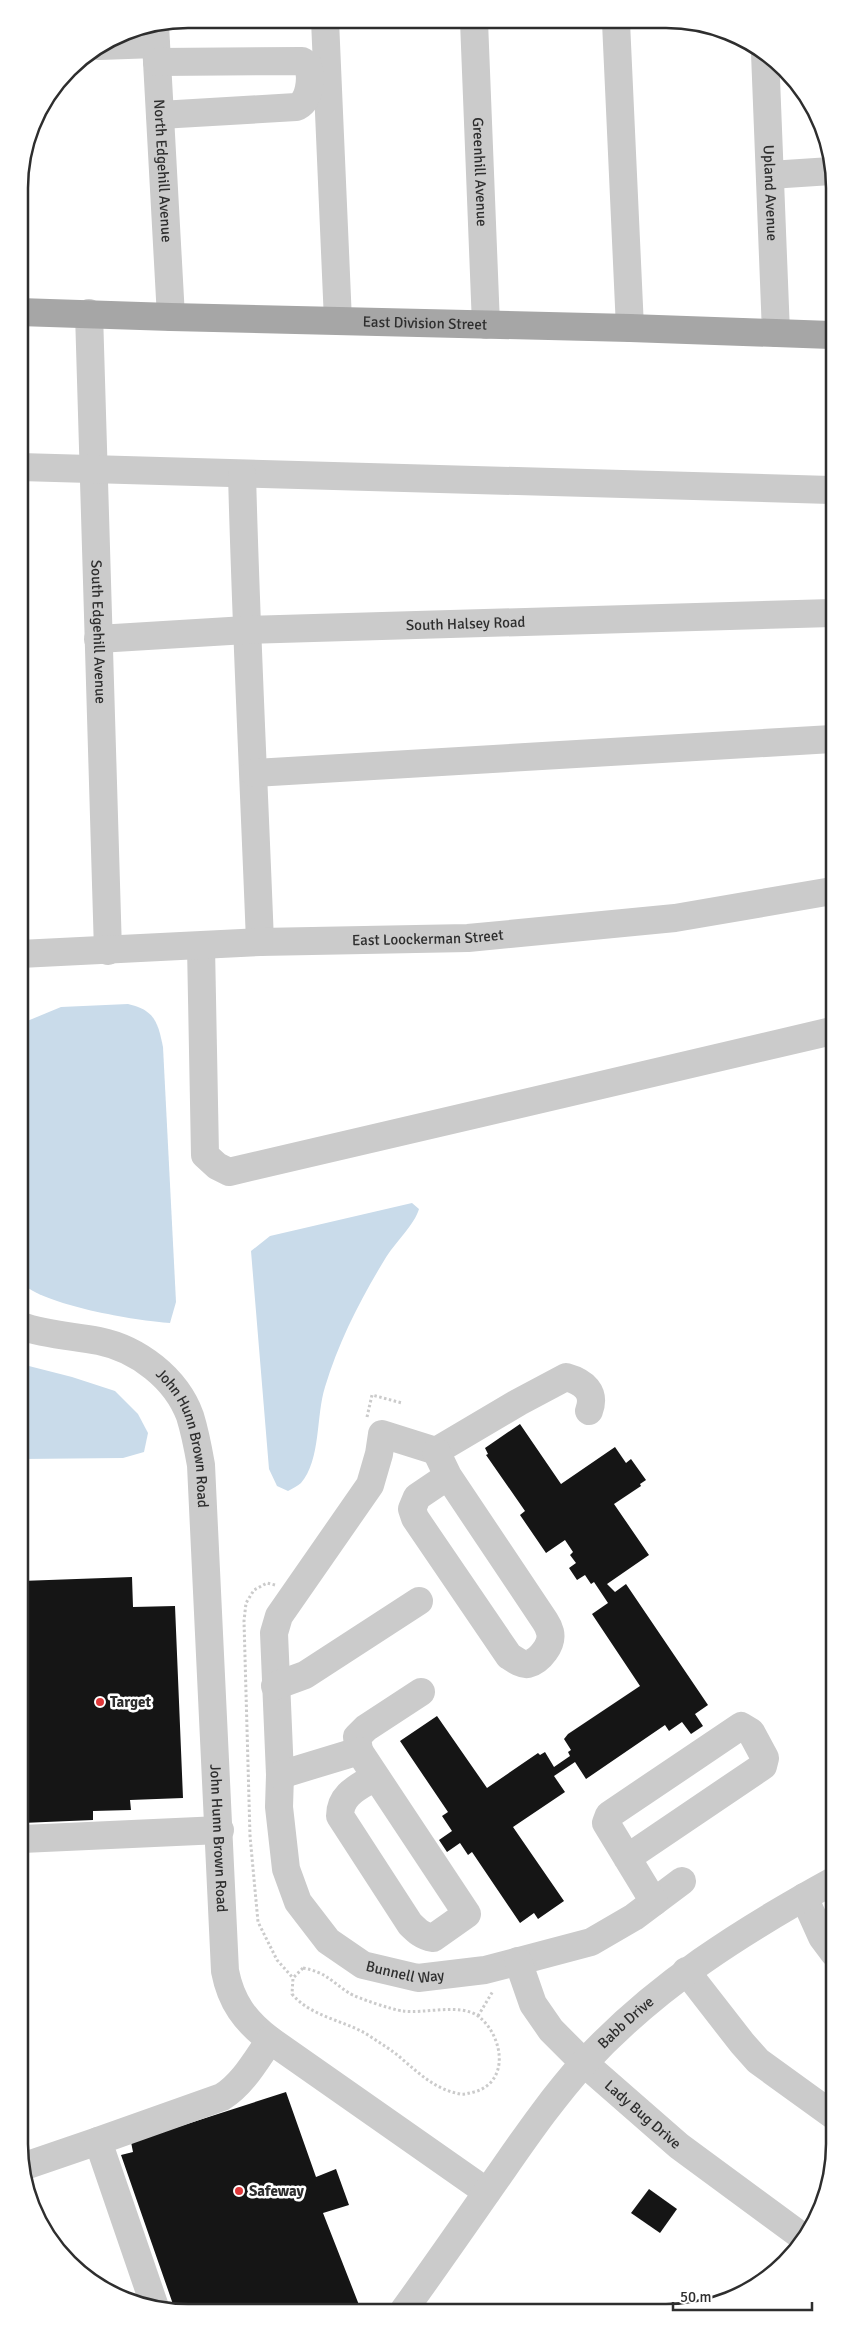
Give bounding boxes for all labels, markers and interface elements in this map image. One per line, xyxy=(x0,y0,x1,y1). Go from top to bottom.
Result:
street label: North Edgehill Avenue xyxy=(150,99,176,243)
street label: Greenhill Avenue xyxy=(469,117,491,227)
street label: Upland Avenue xyxy=(760,144,781,241)
street label: East Division Street xyxy=(362,313,487,334)
street label: South Edgehill Avenue xyxy=(87,560,110,704)
street label: South Halsey Road xyxy=(406,613,526,634)
street label: East Loockerman Street xyxy=(352,926,504,949)
street label: John Hunn Brown Road xyxy=(152,1364,212,1508)
place label: Target xyxy=(110,1693,152,1711)
marker: Target xyxy=(94,1696,106,1708)
street label: John Hunn Brown Road xyxy=(206,1763,231,1913)
street label: Bunnell Way xyxy=(364,1957,445,1987)
street label: Babb Drive xyxy=(594,1992,657,2052)
street label: Lady Bug Drive xyxy=(601,2076,685,2153)
place label: Safeway xyxy=(249,2182,305,2200)
marker: Safeway xyxy=(233,2185,245,2197)
scale bar xyxy=(673,2280,812,2312)
text: 50 m xyxy=(680,2288,711,2306)

